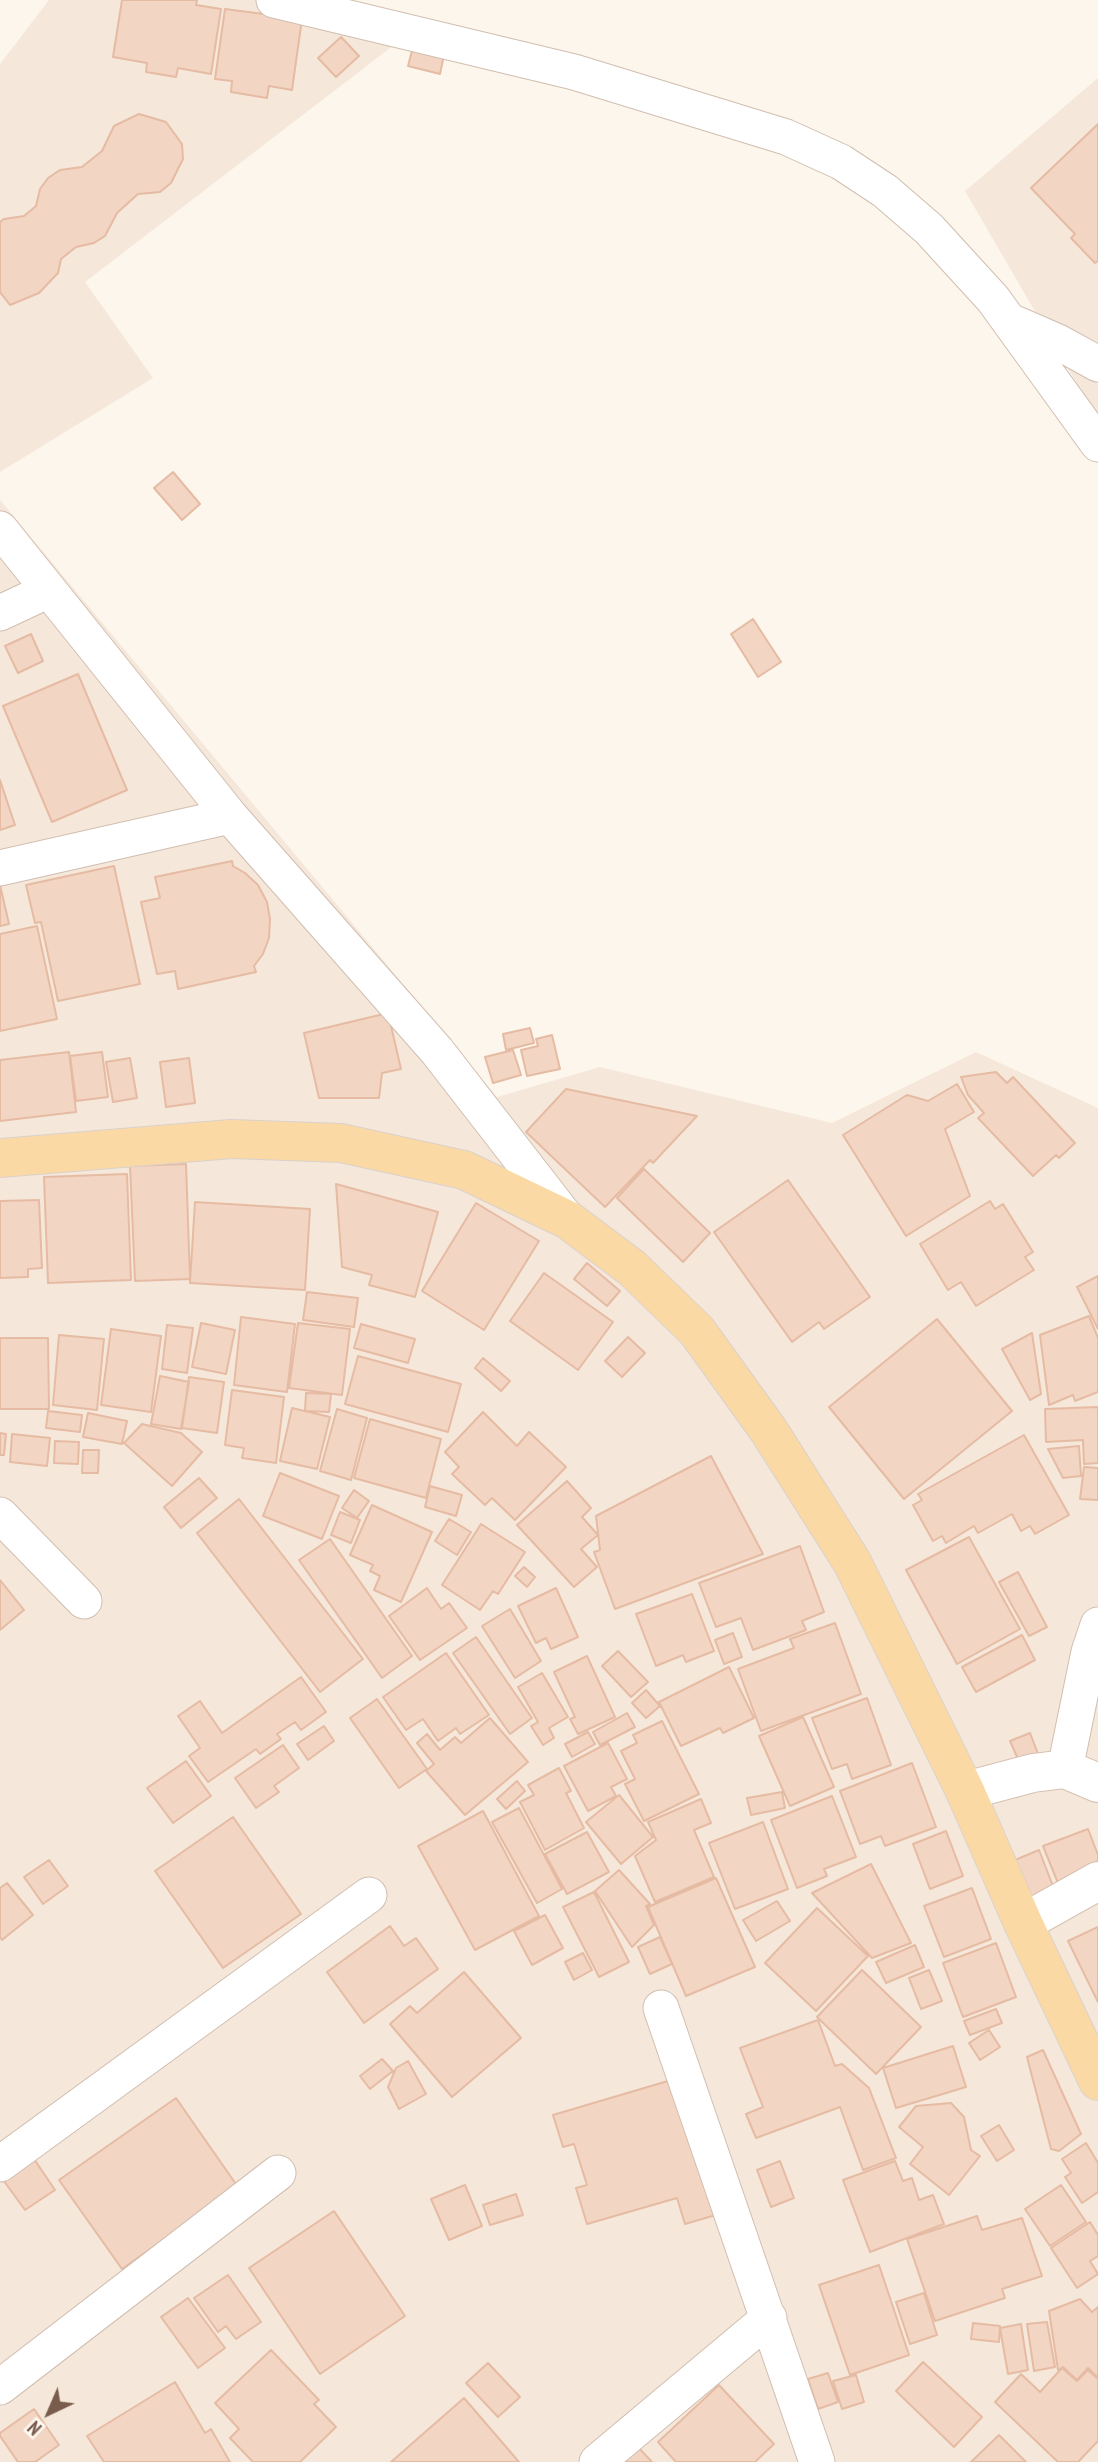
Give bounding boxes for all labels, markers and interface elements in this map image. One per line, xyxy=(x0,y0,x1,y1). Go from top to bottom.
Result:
north arrow xyxy=(14,2378,84,2448)
text: N xyxy=(22,2416,46,2440)

